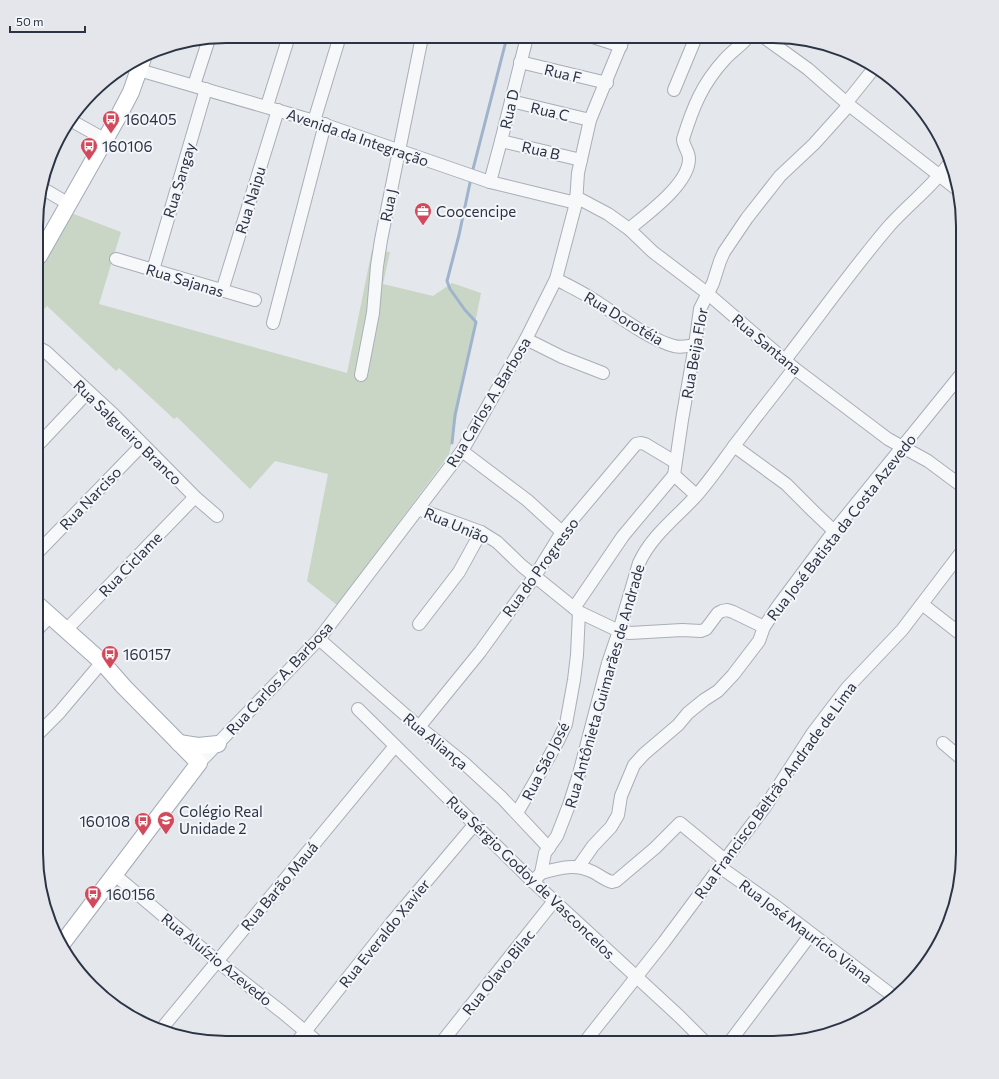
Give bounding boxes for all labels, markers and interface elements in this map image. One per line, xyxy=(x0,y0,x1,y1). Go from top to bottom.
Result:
scale bar xyxy=(10,8,85,34)
text: 50 m xyxy=(16,14,44,28)
street label: Rua F xyxy=(543,60,583,86)
street label: Rua D xyxy=(496,87,522,131)
street label: Rua C xyxy=(529,98,571,124)
street label: Avenida da Integração xyxy=(285,104,431,170)
bus stop icon: 160405 xyxy=(101,109,121,134)
place label: 160405 xyxy=(124,110,177,128)
bus stop icon: 160106 xyxy=(79,136,99,161)
place label: 160106 xyxy=(102,137,153,155)
street label: Rua B xyxy=(520,137,562,163)
street label: Rua Sangay xyxy=(159,140,199,220)
street label: Rua Naipu xyxy=(231,164,269,236)
street label: Rua J xyxy=(376,187,400,223)
office icon: Coocencipe xyxy=(413,201,433,226)
place label: Coocencipe xyxy=(436,202,516,220)
street label: Rua Sajanas xyxy=(144,260,226,300)
street label: Rua Dorotéia xyxy=(581,287,667,349)
street label: Rua Beija Flor xyxy=(677,306,711,400)
street label: Rua Santana xyxy=(729,310,805,378)
street label: Rua Carlos A. Barbosa xyxy=(442,334,534,470)
street label: Rua Salgueiro Branco xyxy=(70,376,186,488)
street label: Rua José Batista da Costa Azevedo xyxy=(763,430,919,624)
street label: Rua Narciso xyxy=(55,463,125,533)
street label: Rua União xyxy=(422,503,492,547)
street label: Rua do Progresso xyxy=(498,514,582,620)
street label: Rua Ciclame xyxy=(95,528,165,600)
street label: Rua Antônieta Guimarães de Andrade xyxy=(561,562,648,810)
street label: Rua Carlos A. Barbosa xyxy=(222,618,336,738)
bus stop icon: 160157 xyxy=(100,644,120,669)
place label: 160157 xyxy=(123,645,171,663)
street label: Rua Francisco Beltrão Andrade de Lima xyxy=(690,678,860,902)
street label: Rua Aliança xyxy=(400,709,472,773)
street label: Rua São José xyxy=(518,719,572,803)
street label: Rua Sérgio Godoy de Vasconcelos xyxy=(443,792,619,962)
place label: Colégio Real Unidade 2 xyxy=(179,802,263,837)
school or university icon: Colégio Real Unidade 2 xyxy=(156,810,176,835)
bus stop icon: 160108 xyxy=(133,811,153,836)
place label: 160108 xyxy=(79,812,130,830)
street label: Rua Barão Mauá xyxy=(237,838,321,934)
street label: Rua Everaldo Xavier xyxy=(335,875,433,991)
street label: Rua José Maurício Viana xyxy=(736,875,876,987)
bus stop icon: 160156 xyxy=(83,884,103,909)
place label: 160156 xyxy=(106,885,155,903)
street label: Rua Aluízio Azevedo xyxy=(158,909,276,1009)
street label: Rua Olavo Bilac xyxy=(458,926,538,1018)

